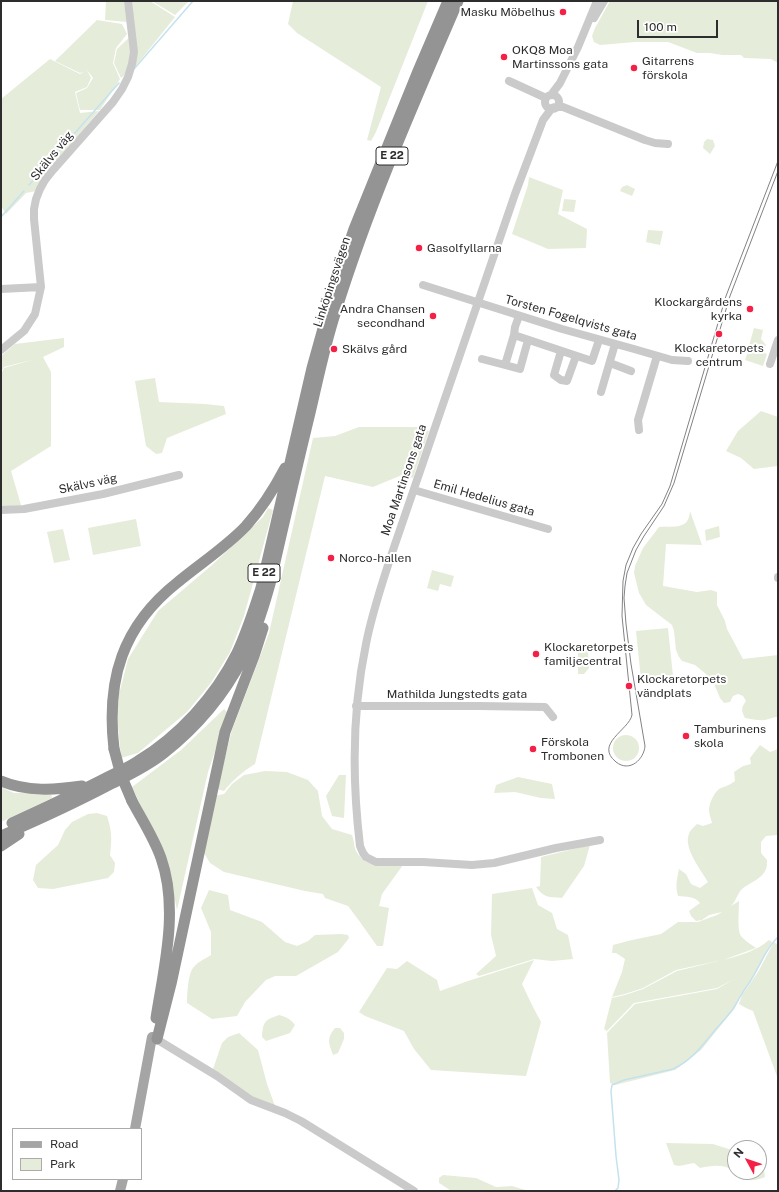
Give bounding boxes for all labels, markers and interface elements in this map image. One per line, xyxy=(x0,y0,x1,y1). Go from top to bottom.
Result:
place label: Masku Möbelhus xyxy=(460,5,555,19)
marker: Masku Möbelhus xyxy=(558,7,568,17)
scale bar xyxy=(639,12,720,38)
text: 100 m xyxy=(644,20,677,34)
place label: OKQ8 Moa Martinssons gata xyxy=(512,43,608,71)
marker: OKQ8 Moa Martinssons gata xyxy=(499,52,509,62)
place label: Gitarrens förskola xyxy=(642,54,694,82)
marker: Gitarrens förskola xyxy=(629,63,639,73)
street label: Skälvs väg xyxy=(28,128,76,184)
road number: E 22 xyxy=(376,147,408,165)
street label: Linköpingsvägen xyxy=(311,235,353,329)
place label: Gasolfyllarna xyxy=(427,241,502,255)
marker: Gasolfyllarna xyxy=(414,243,424,253)
street label: Torsten Fogelqvists gata xyxy=(503,292,639,344)
place label: Klockargårdens kyrka xyxy=(654,295,742,323)
place label: Andra Chansen secondhand xyxy=(340,302,425,330)
marker: Klockargårdens kyrka xyxy=(745,304,755,314)
marker: Andra Chansen secondhand xyxy=(428,311,438,321)
marker: Klockaretorpets centrum xyxy=(714,329,724,339)
place label: Klockaretorpets centrum xyxy=(674,341,764,369)
place label: Skälvs gård xyxy=(342,342,407,356)
marker: Skälvs gård xyxy=(329,344,339,354)
street label: Moa Martinsons gata xyxy=(378,422,430,538)
street label: Skälvs väg xyxy=(57,471,119,497)
street label: Emil Hedelius gata xyxy=(432,477,536,519)
place label: Norco-hallen xyxy=(339,551,411,565)
marker: Norco-hallen xyxy=(326,553,336,563)
road number: E 22 xyxy=(248,564,280,582)
place label: Klockaretorpets familjecentral xyxy=(544,640,633,668)
marker: Klockaretorpets familjecentral xyxy=(531,649,541,659)
place label: Klockaretorpets vändplats xyxy=(637,672,726,700)
marker: Klockaretorpets vändplats xyxy=(624,681,634,691)
street label: Mathilda Jungstedts gata xyxy=(387,687,527,701)
place label: Tamburinens skola xyxy=(694,722,766,750)
marker: Tamburinens skola xyxy=(681,731,691,741)
place label: Förskola Trombonen xyxy=(541,735,604,763)
marker: Förskola Trombonen xyxy=(528,744,538,754)
legend xyxy=(12,1128,142,1180)
text: Road xyxy=(50,1137,78,1151)
north arrow xyxy=(727,1140,767,1180)
text: N xyxy=(731,1146,746,1160)
text: Park xyxy=(50,1157,76,1171)

